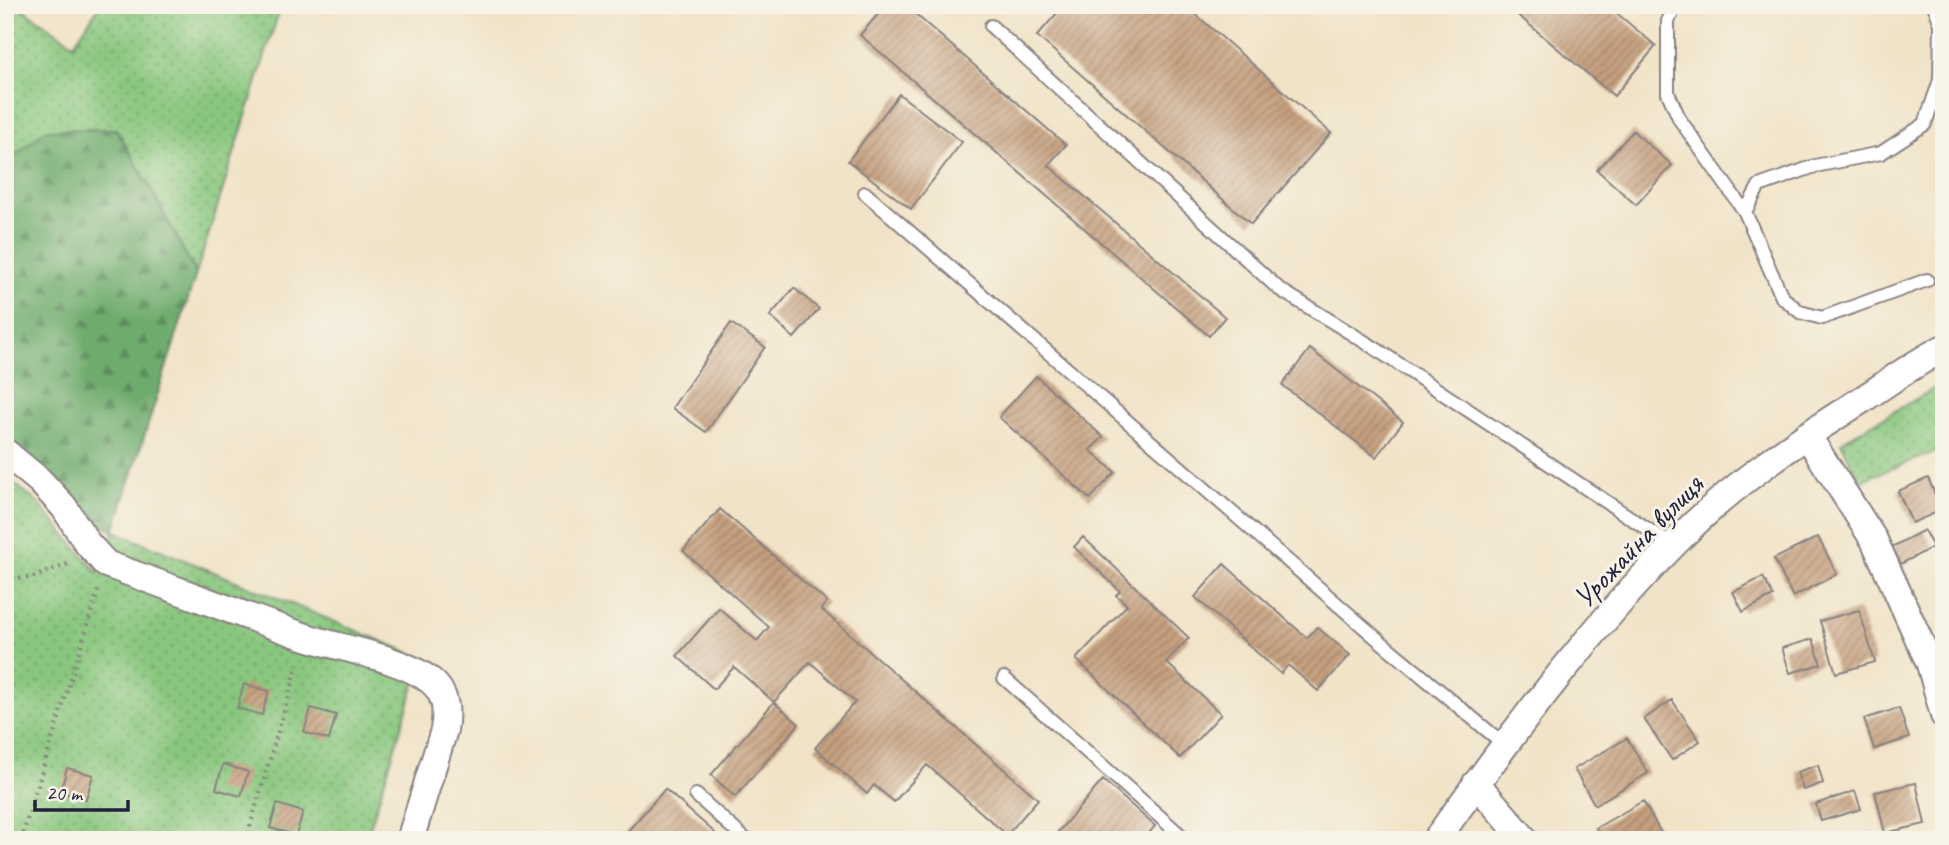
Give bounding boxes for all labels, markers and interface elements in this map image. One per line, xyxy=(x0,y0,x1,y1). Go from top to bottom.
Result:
street label: Урожайна вулиця xyxy=(1565,465,1712,616)
scale bar xyxy=(35,768,128,812)
text: 20 m xyxy=(46,780,84,806)

